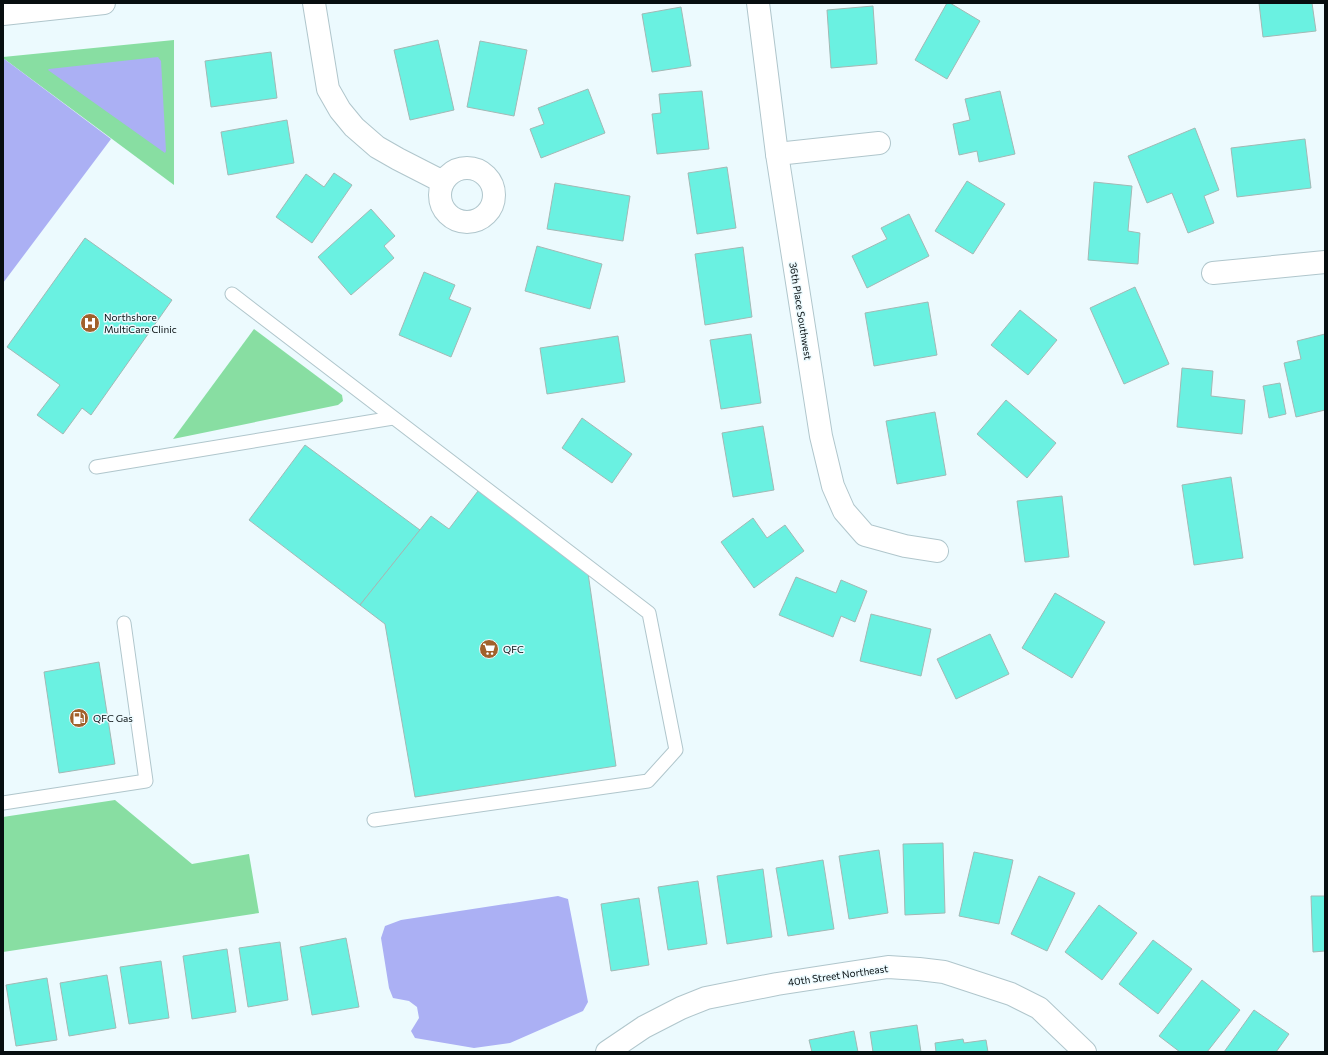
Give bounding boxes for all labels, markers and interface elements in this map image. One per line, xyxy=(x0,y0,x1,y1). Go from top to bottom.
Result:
street label: 36th Place Southwest xyxy=(787,261,815,361)
place label: Northshore MultiCare Clinic xyxy=(104,311,177,335)
hospital icon: Northshore MultiCare Clinic xyxy=(79,312,101,334)
supermarket icon: QFC xyxy=(478,638,500,660)
place label: QFC xyxy=(503,643,524,655)
fuel station icon: QFC Gas xyxy=(68,707,90,729)
place label: QFC Gas xyxy=(93,712,133,724)
street label: 40th Street Northeast xyxy=(787,962,889,988)

